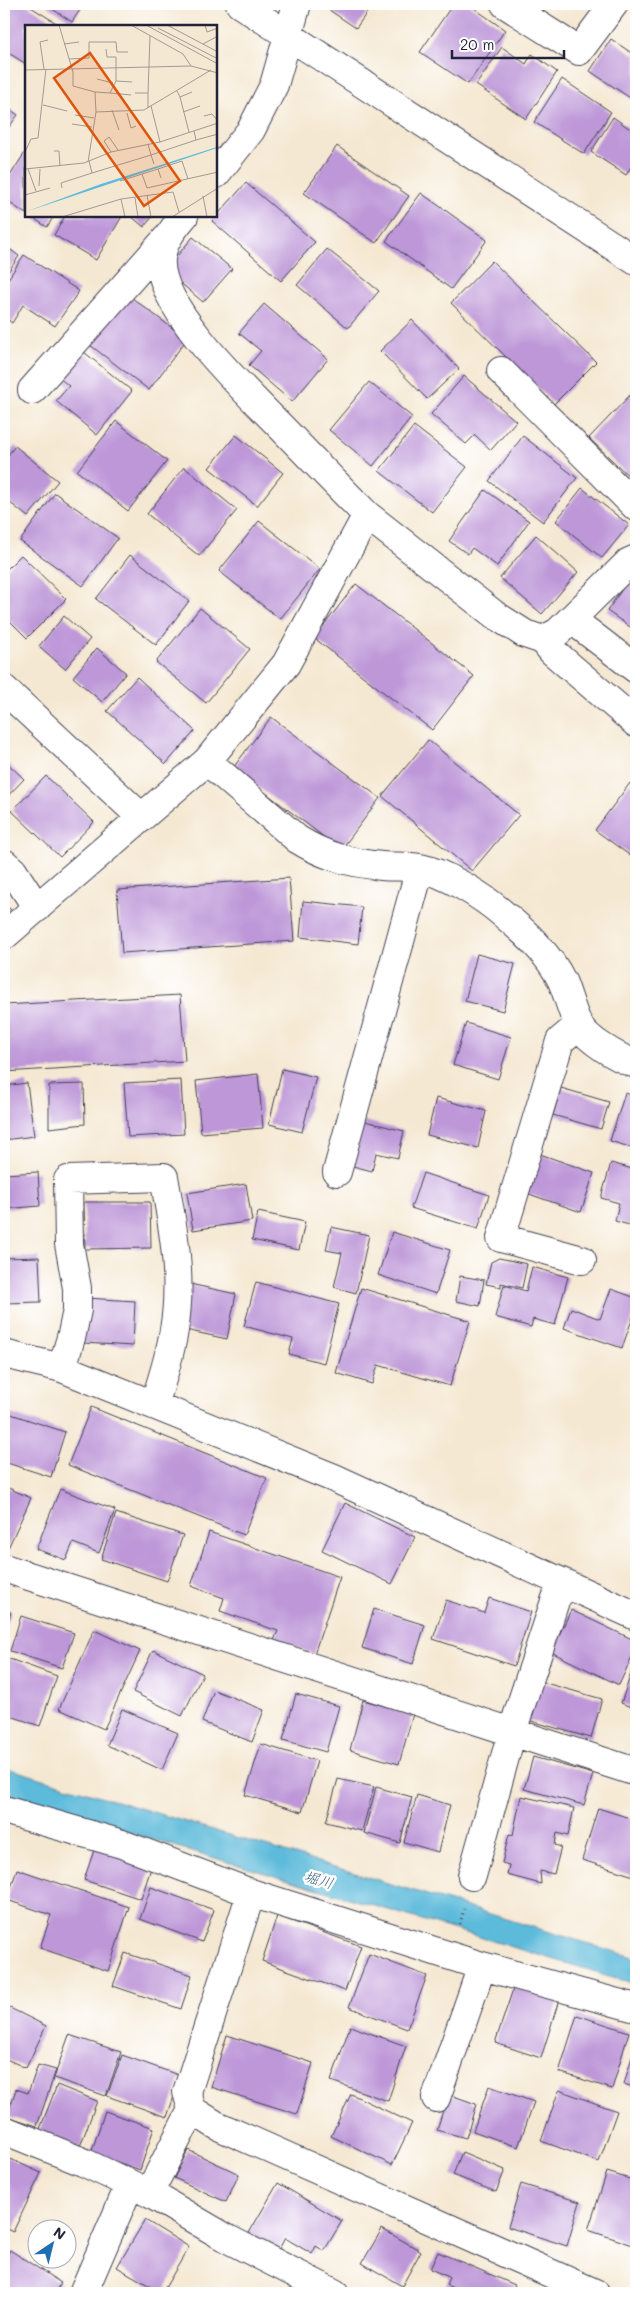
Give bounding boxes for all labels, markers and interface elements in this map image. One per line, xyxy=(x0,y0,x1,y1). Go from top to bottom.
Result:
inset map xyxy=(25,25,218,218)
scale bar xyxy=(452,28,565,60)
text: 20 m xyxy=(460,34,494,54)
water label: 堀川 xyxy=(302,1865,336,1893)
north arrow xyxy=(28,2220,78,2270)
text: N xyxy=(50,2222,70,2244)

